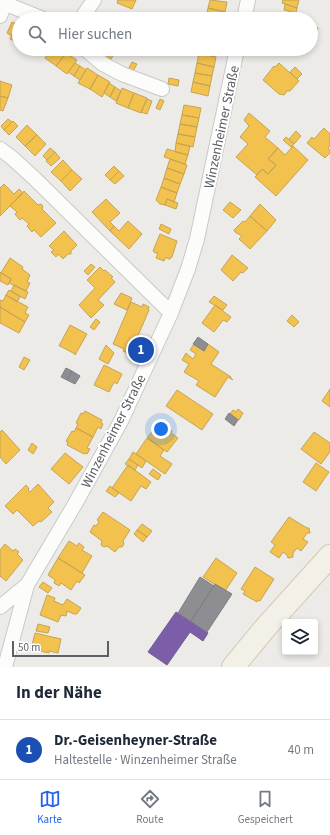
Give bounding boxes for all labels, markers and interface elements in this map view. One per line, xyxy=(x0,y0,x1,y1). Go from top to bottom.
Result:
search box xyxy=(12,12,318,56)
icon: search xyxy=(26,23,48,45)
text: Hier suchen xyxy=(58,24,132,45)
street label: Winzenheimer Straße xyxy=(199,64,245,191)
pin: 1 xyxy=(128,335,154,365)
street label: Winzenheimer Straße xyxy=(77,371,151,492)
your location xyxy=(151,419,171,439)
map controls xyxy=(282,619,318,655)
button: layers xyxy=(282,619,318,655)
scale bar xyxy=(12,639,109,658)
text: 50 m xyxy=(18,640,40,655)
text: In der Nähe xyxy=(16,681,102,705)
text: Dr.-Geisenheyner-Straße xyxy=(54,730,217,751)
text: 1 xyxy=(26,741,32,759)
text: 40 m xyxy=(288,741,314,759)
text: Haltestelle · Winzenheimer Straße xyxy=(54,751,237,769)
tab: Karte xyxy=(37,788,62,827)
tab: Route xyxy=(136,788,163,827)
tab: Gespeichert xyxy=(238,788,293,827)

